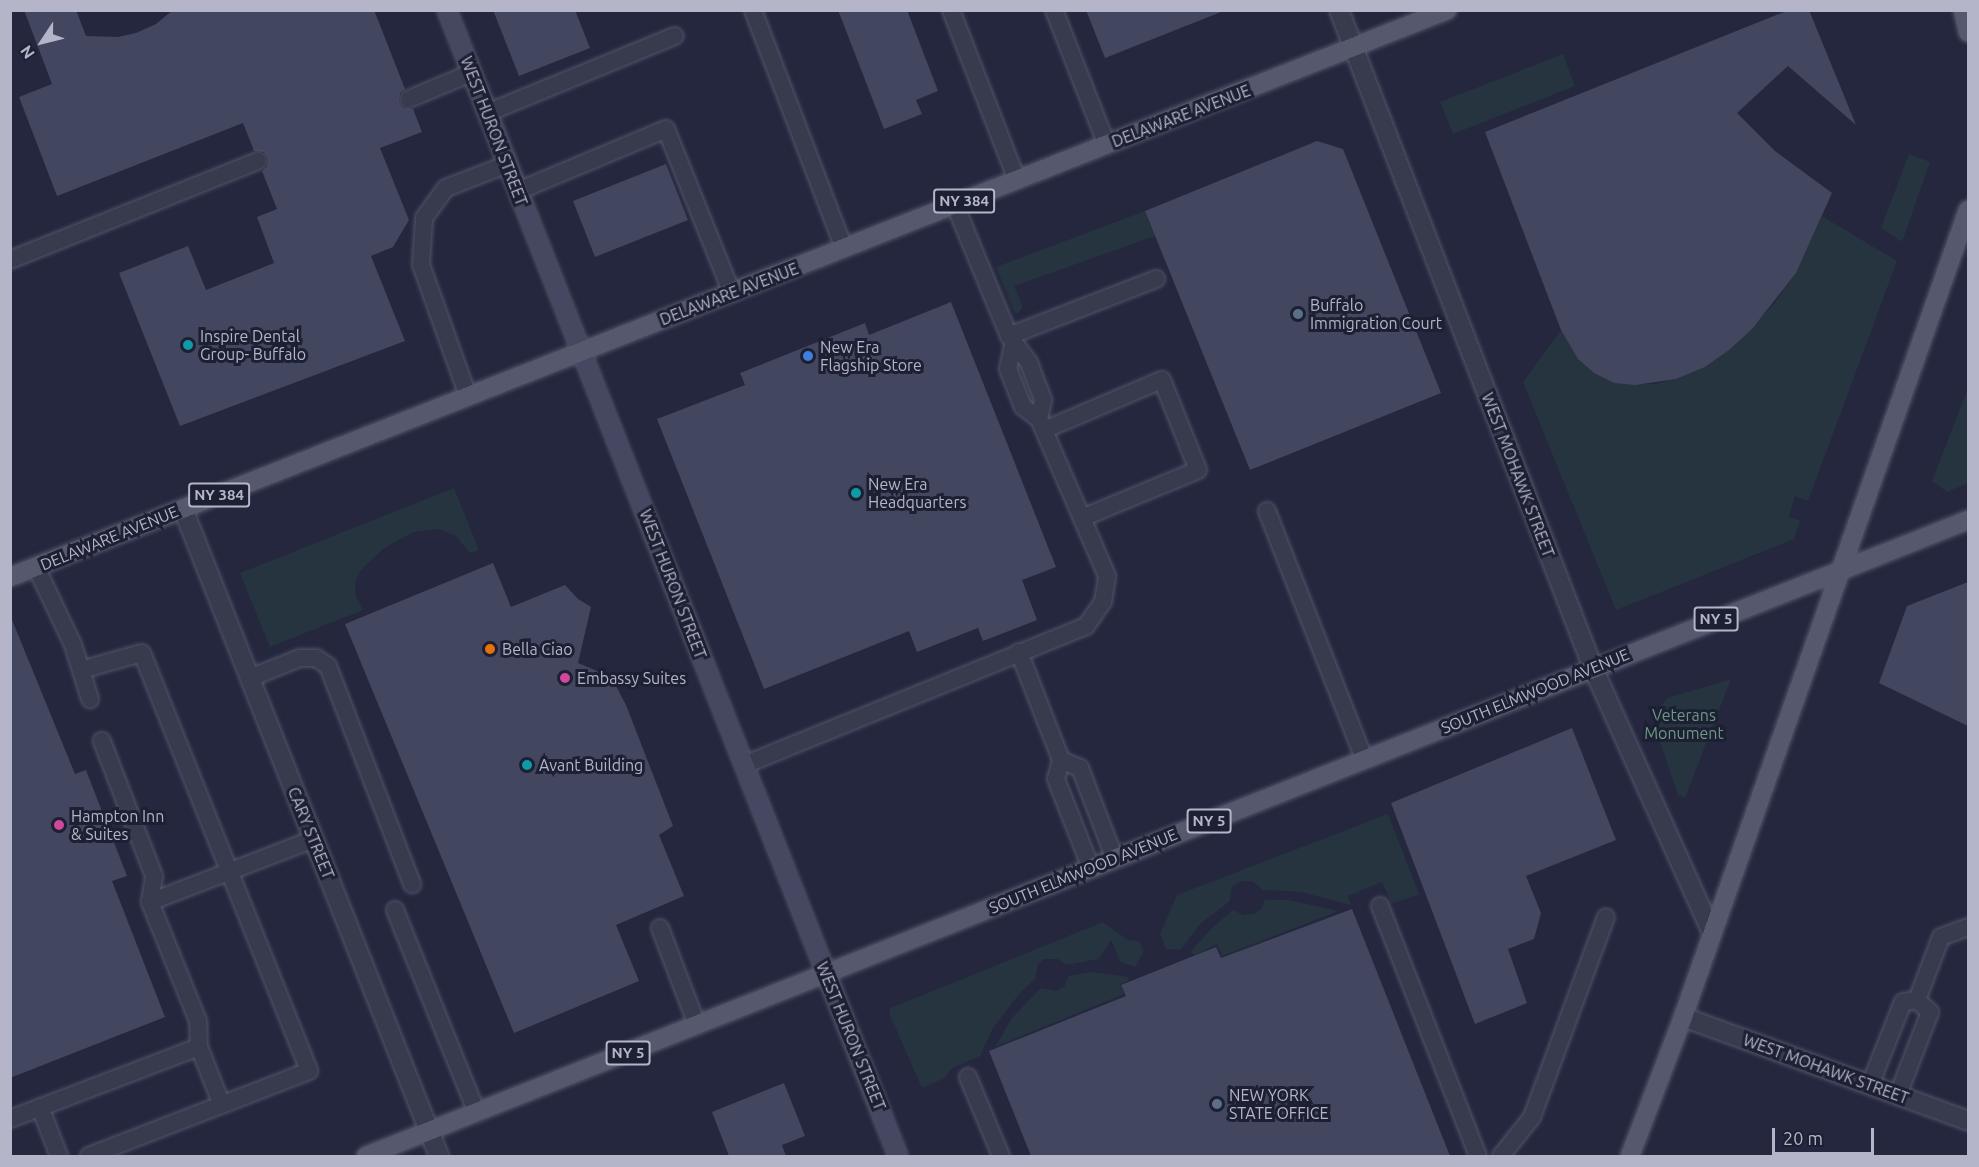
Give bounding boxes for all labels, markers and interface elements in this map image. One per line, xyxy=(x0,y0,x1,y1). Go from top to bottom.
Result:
north arrow xyxy=(12,12,72,72)
text: N xyxy=(16,42,38,62)
street label: WEST HURON STREET xyxy=(457,54,531,208)
street label: DELAWARE AVENUE xyxy=(1109,81,1253,151)
road number: NY 384 xyxy=(932,189,996,213)
street label: DELAWARE AVENUE xyxy=(657,259,801,329)
place label: Buffalo Immigration Court xyxy=(1310,295,1442,333)
marker: Buffalo Immigration Court xyxy=(1291,307,1305,321)
place label: Inspire Dental Group- Buffalo xyxy=(200,326,306,364)
place label: New Era Flagship Store xyxy=(820,337,922,375)
marker: Inspire Dental Group- Buffalo xyxy=(181,338,195,352)
marker: New Era Flagship Store xyxy=(801,349,815,363)
street label: WEST MOHAWK STREET xyxy=(1478,390,1558,560)
place label: New Era Headquarters xyxy=(868,474,966,512)
road number: NY 384 xyxy=(188,483,250,507)
marker: New Era Headquarters xyxy=(849,486,863,500)
street label: DELAWARE AVENUE xyxy=(37,502,181,574)
street label: WEST HURON STREET xyxy=(636,507,710,661)
road number: NY 5 xyxy=(1694,607,1738,631)
place label: Bella Ciao xyxy=(502,639,573,659)
marker: Bella Ciao xyxy=(483,642,497,656)
street label: SOUTH ELMWOOD AVENUE xyxy=(1438,644,1632,738)
place label: Embassy Suites xyxy=(577,668,686,688)
marker: Embassy Suites xyxy=(558,671,572,685)
park label: Veterans Monument xyxy=(1644,705,1724,743)
place label: Avant Building xyxy=(539,755,643,775)
marker: Avant Building xyxy=(520,758,534,772)
street label: CARY STREET xyxy=(284,784,338,882)
place label: Hampton Inn & Suites xyxy=(71,806,164,844)
road number: NY 5 xyxy=(1186,809,1232,833)
marker: Hampton Inn & Suites xyxy=(52,818,66,832)
street label: SOUTH ELMWOOD AVENUE xyxy=(986,824,1180,918)
street label: WEST HURON STREET xyxy=(812,959,890,1113)
street label: WEST MOHAWK STREET xyxy=(1741,1030,1911,1108)
road number: NY 5 xyxy=(606,1041,650,1065)
place label: NEW YORK STATE OFFICE xyxy=(1229,1085,1329,1123)
marker: NEW YORK STATE OFFICE xyxy=(1210,1097,1224,1111)
scale bar xyxy=(1775,1116,1877,1154)
text: 20 m xyxy=(1783,1128,1823,1148)

